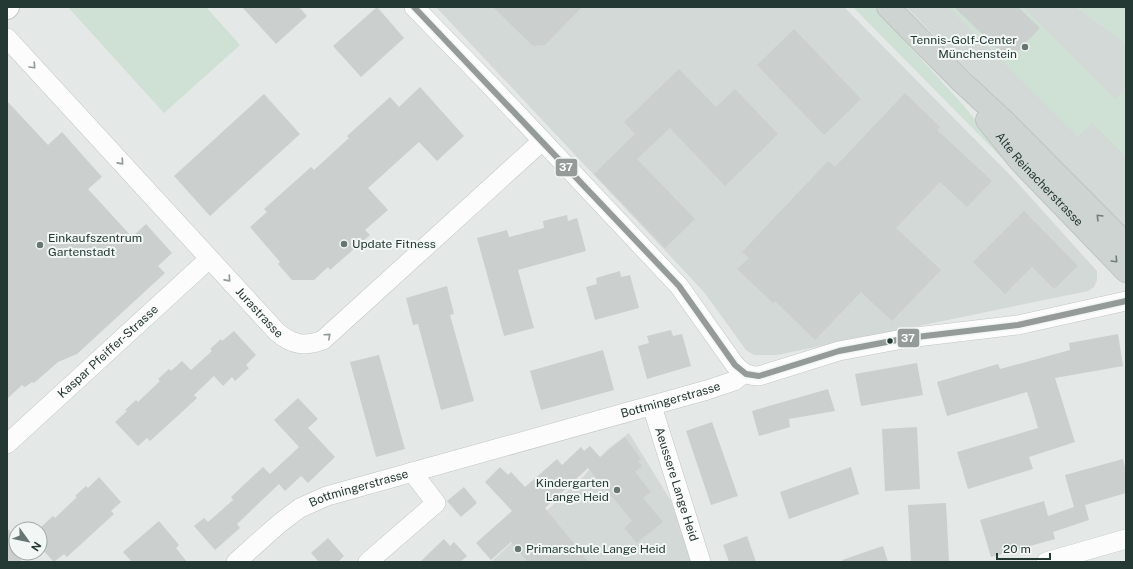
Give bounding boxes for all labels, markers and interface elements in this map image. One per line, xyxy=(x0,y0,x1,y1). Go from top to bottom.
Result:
place label: Tennis-Golf-Center Münchenstein xyxy=(910,33,1017,61)
marker: Tennis-Golf-Center Münchenstein xyxy=(1020,42,1030,52)
one-way arrow xyxy=(29,62,36,69)
street label: Alte Reinacherstrasse xyxy=(993,129,1086,229)
one-way arrow xyxy=(116,157,124,165)
line badge: 37 xyxy=(555,158,578,177)
text: 37 xyxy=(559,161,573,173)
one-way arrow xyxy=(1096,214,1103,221)
place label: Einkaufszentrum Gartenstadt xyxy=(48,231,142,259)
place label: Update Fitness xyxy=(352,237,436,251)
marker: Update Fitness xyxy=(339,239,349,249)
marker: Einkaufszentrum Gartenstadt xyxy=(35,240,45,250)
one-way arrow xyxy=(1110,255,1118,263)
one-way arrow xyxy=(223,274,231,282)
street label: Jurastrasse xyxy=(233,285,286,341)
street label: Kaspar Pfeiffer-Strasse xyxy=(55,302,161,401)
line badge: 37 xyxy=(897,328,920,348)
text: 37 xyxy=(901,332,915,344)
one-way arrow xyxy=(323,333,331,341)
unlabelled marker xyxy=(885,336,895,346)
street label: Bottmingerstrasse xyxy=(619,379,722,421)
street label: Aeussere Lange Heid xyxy=(652,426,701,543)
street label: Bottmingerstrasse xyxy=(307,467,410,510)
place label: Kindergarten Lange Heid xyxy=(536,476,609,504)
marker: Kindergarten Lange Heid xyxy=(612,485,622,495)
north arrow xyxy=(8,521,48,561)
scale bar xyxy=(997,535,1050,561)
text: N xyxy=(29,540,44,553)
place label: Primarschule Lange Heid xyxy=(526,542,666,556)
text: 20 m xyxy=(1003,542,1031,556)
marker: Primarschule Lange Heid xyxy=(513,544,523,554)

